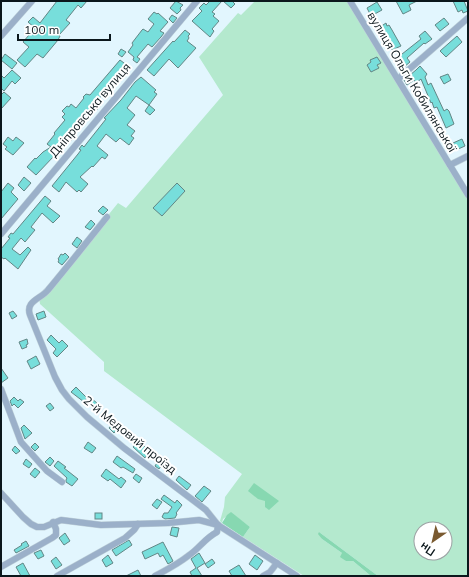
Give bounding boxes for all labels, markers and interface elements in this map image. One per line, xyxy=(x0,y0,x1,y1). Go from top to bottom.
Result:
street label: вулиця Ольги Кобилянської xyxy=(364,9,461,156)
scale bar xyxy=(18,16,110,42)
text: 100 m xyxy=(24,22,59,37)
street label: Дніпровська вулиця xyxy=(46,60,133,160)
street label: 2-й Медовий проїзд xyxy=(81,392,180,477)
north arrow xyxy=(413,521,453,561)
text: Пн xyxy=(417,539,438,559)

